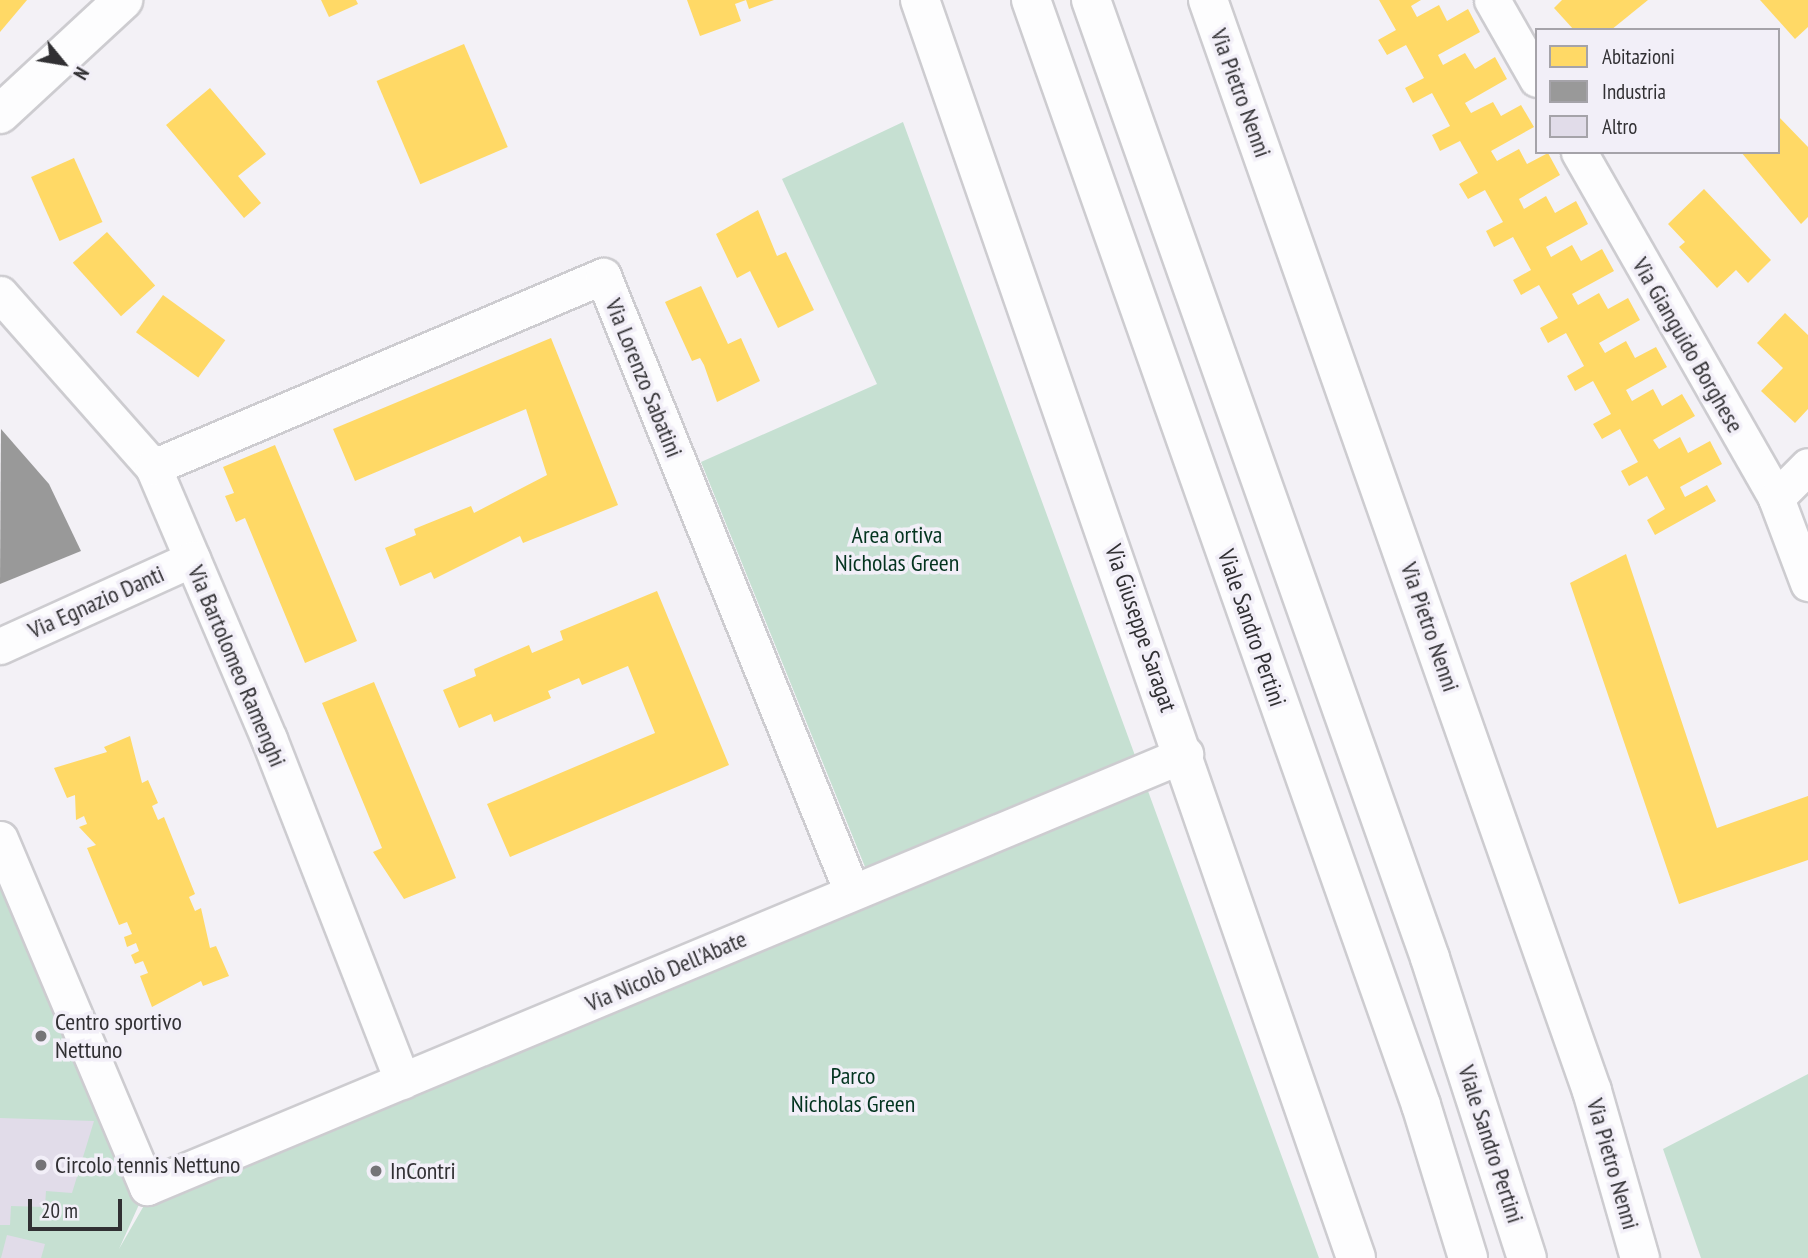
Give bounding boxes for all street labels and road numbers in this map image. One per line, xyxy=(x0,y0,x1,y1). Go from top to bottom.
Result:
street label: Via Pietro Nenni xyxy=(1204,25,1278,161)
street label: Via Gianguido Borghese xyxy=(1626,252,1750,438)
street label: Via Lorenzo Sabatini xyxy=(599,294,689,462)
street label: Via Giuseppe Saragat xyxy=(1099,541,1183,715)
street label: Viale Sandro Pertini xyxy=(1212,546,1292,710)
street label: Via Egnazio Danti xyxy=(24,559,168,645)
street label: Via Pietro Nenni xyxy=(1394,559,1466,695)
street label: Via Bartolomeo Ramenghi xyxy=(182,561,292,771)
street label: Via Nicolò Dell'Abate xyxy=(581,924,751,1018)
street label: Viale Sandro Pertini xyxy=(1452,1062,1530,1226)
street label: Via Pietro Nenni xyxy=(1581,1095,1645,1233)

